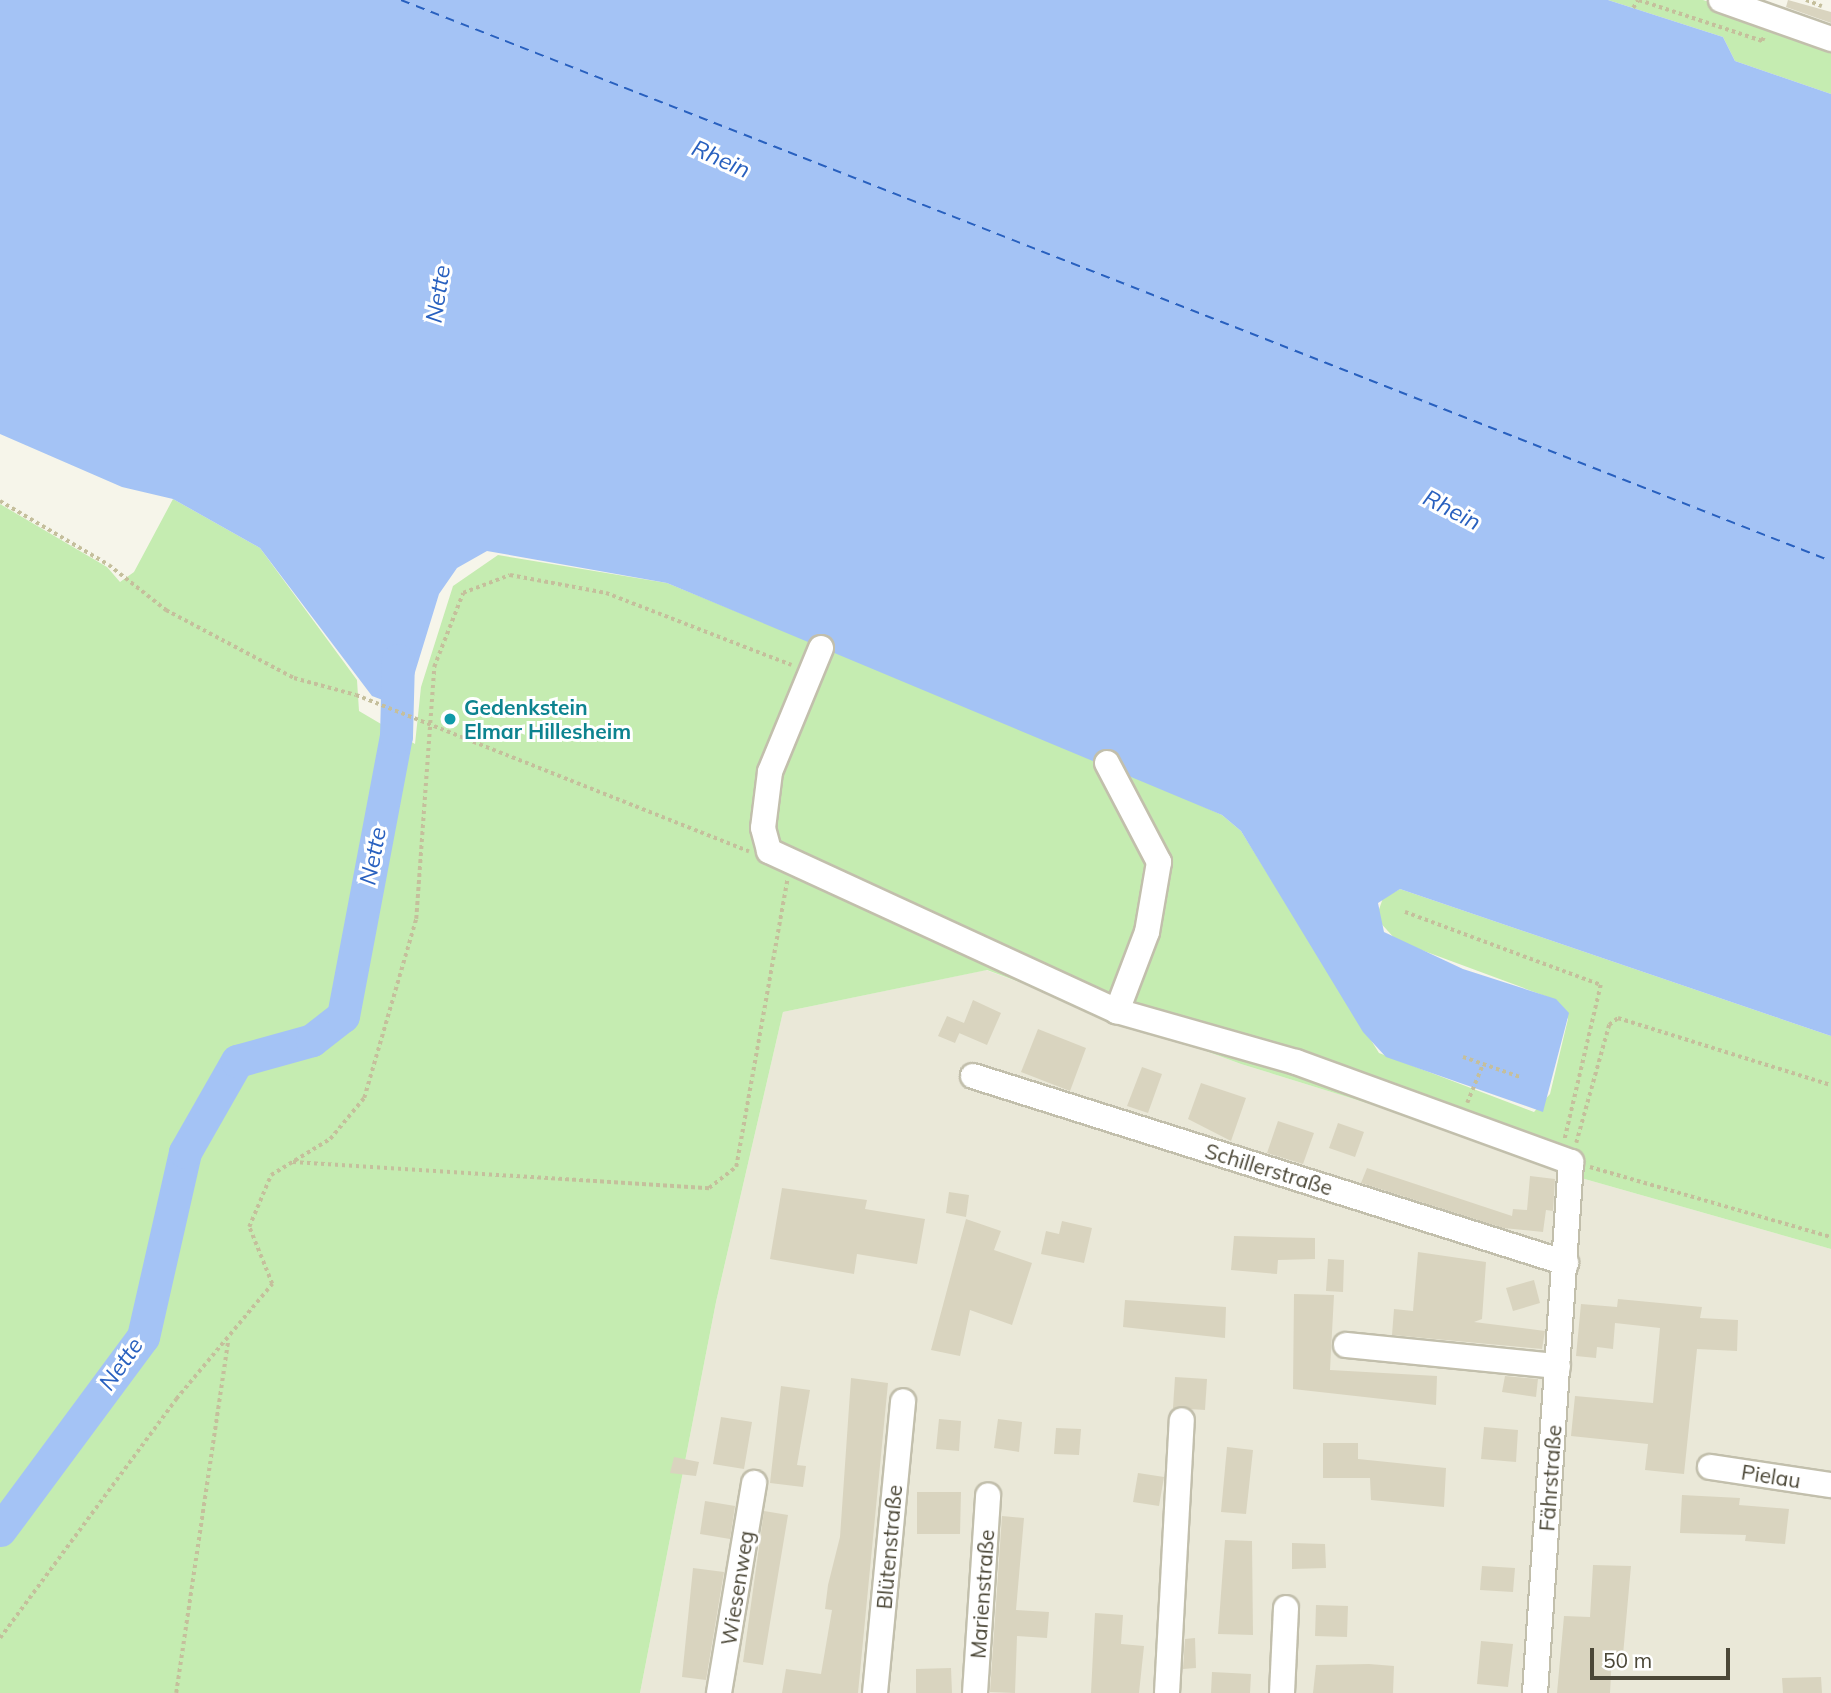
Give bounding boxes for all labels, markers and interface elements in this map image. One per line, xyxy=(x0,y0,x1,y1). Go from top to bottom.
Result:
water label: Rhein xyxy=(688,134,754,184)
water label: Nette xyxy=(420,263,456,325)
water label: Rhein xyxy=(1419,484,1485,536)
place label: Gedenkstein Elmar Hillesheim xyxy=(464,694,631,744)
marker: Gedenkstein Elmar Hillesheim xyxy=(442,711,458,727)
water label: Nette xyxy=(354,825,392,887)
street label: Schillerstraße xyxy=(1202,1138,1336,1200)
water label: Nette xyxy=(93,1332,149,1396)
street label: Fährstraße xyxy=(1534,1424,1566,1532)
street label: Pielau xyxy=(1739,1459,1803,1493)
street label: Blütenstraße xyxy=(871,1484,907,1610)
street label: Wiesenweg xyxy=(715,1529,759,1647)
street label: Marienstraße xyxy=(965,1529,999,1659)
scale bar xyxy=(1593,1634,1733,1678)
text: 50 m xyxy=(1603,1647,1652,1673)

